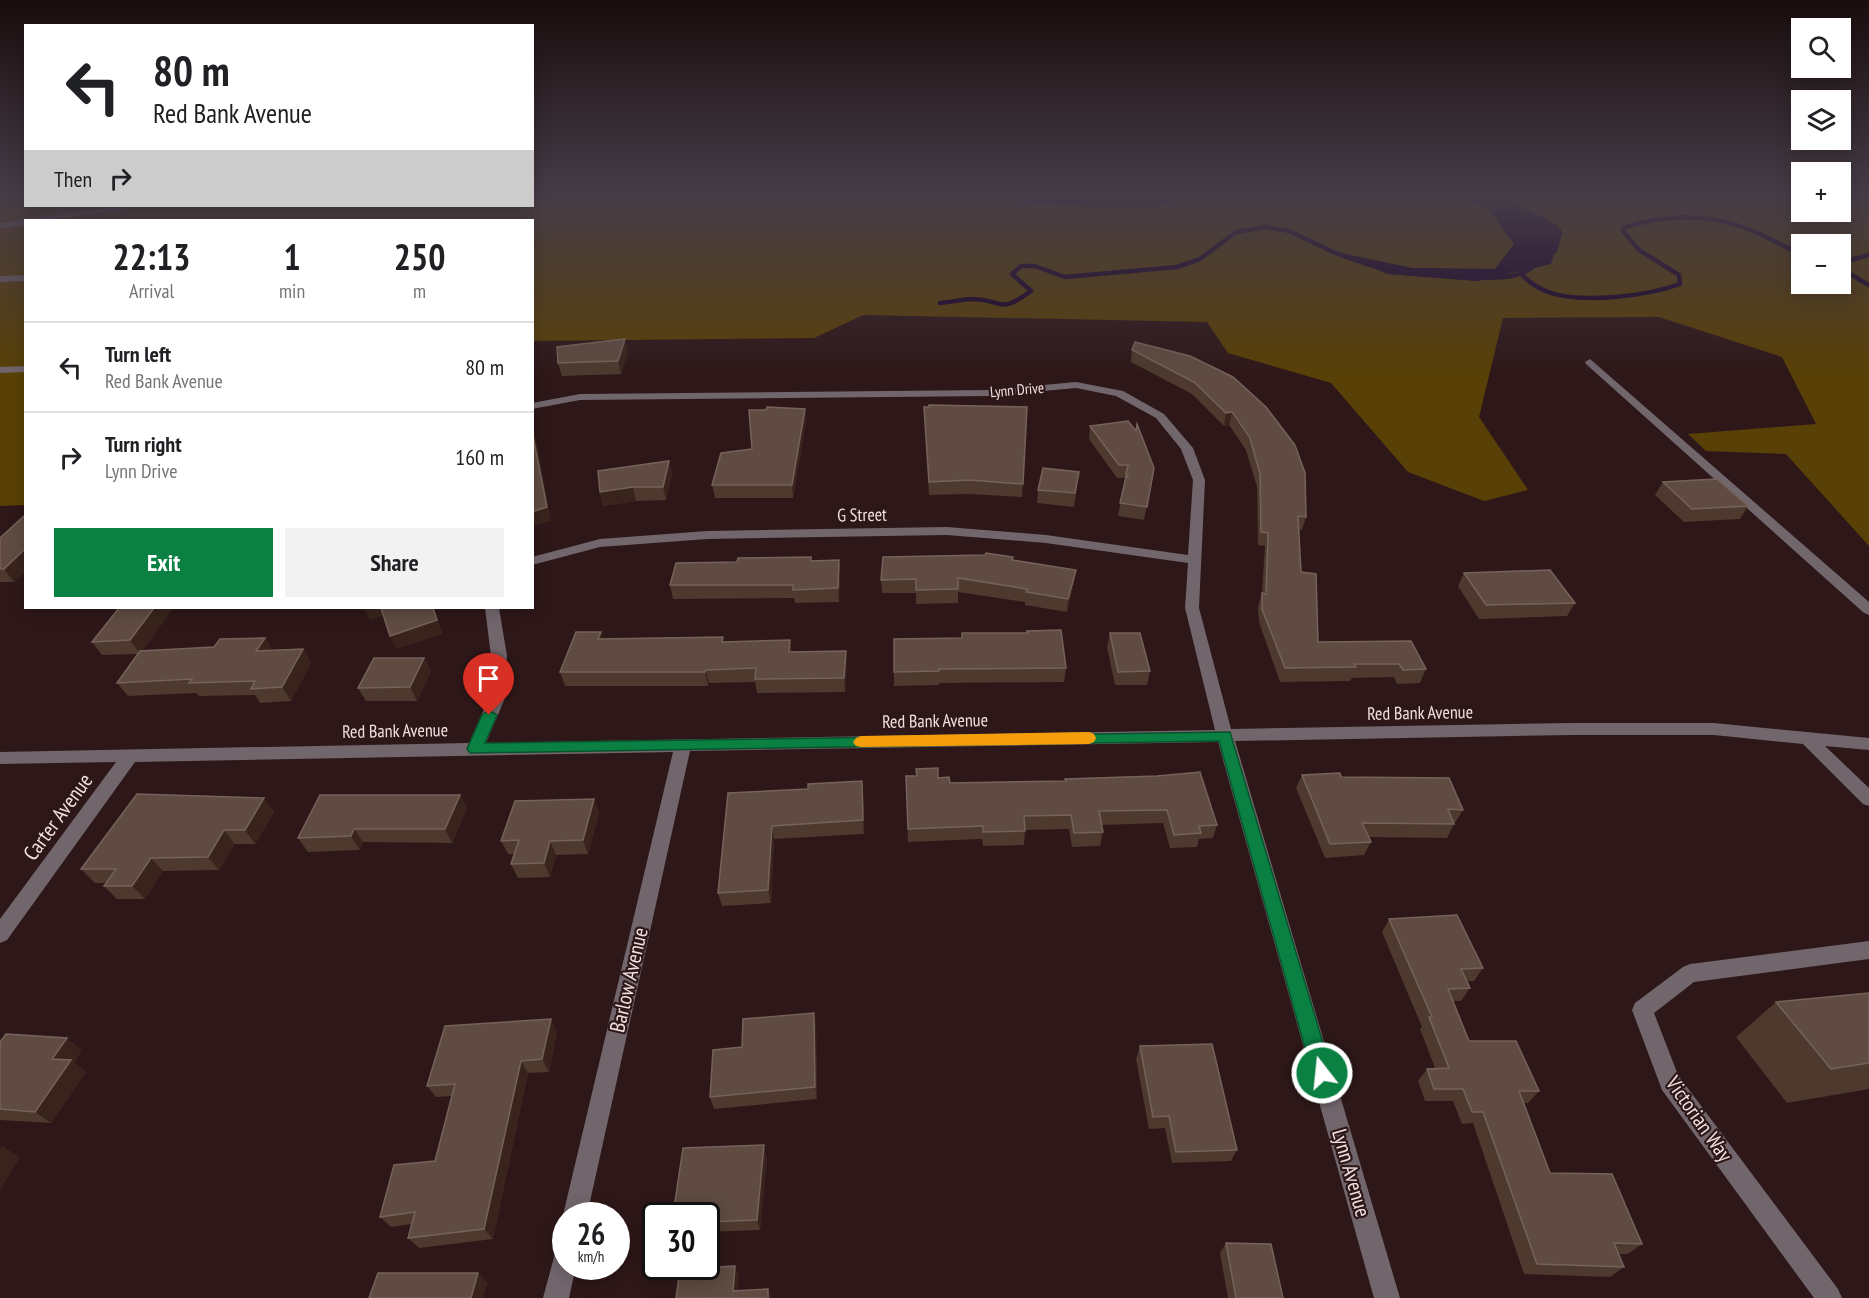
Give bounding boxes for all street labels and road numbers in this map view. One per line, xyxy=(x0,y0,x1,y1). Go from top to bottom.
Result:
street label: Lynn Drive xyxy=(989,378,1045,401)
street label: G Street xyxy=(837,503,887,526)
street label: Red Bank Avenue xyxy=(1367,700,1473,725)
street label: Red Bank Avenue xyxy=(882,708,988,733)
street label: Red Bank Avenue xyxy=(342,718,448,743)
street label: Carter Avenue xyxy=(17,768,98,866)
street label: Barlow Avenue xyxy=(603,925,654,1035)
street label: Victorian Way xyxy=(1660,1070,1739,1167)
street label: Lynn Avenue xyxy=(1326,1126,1377,1220)

